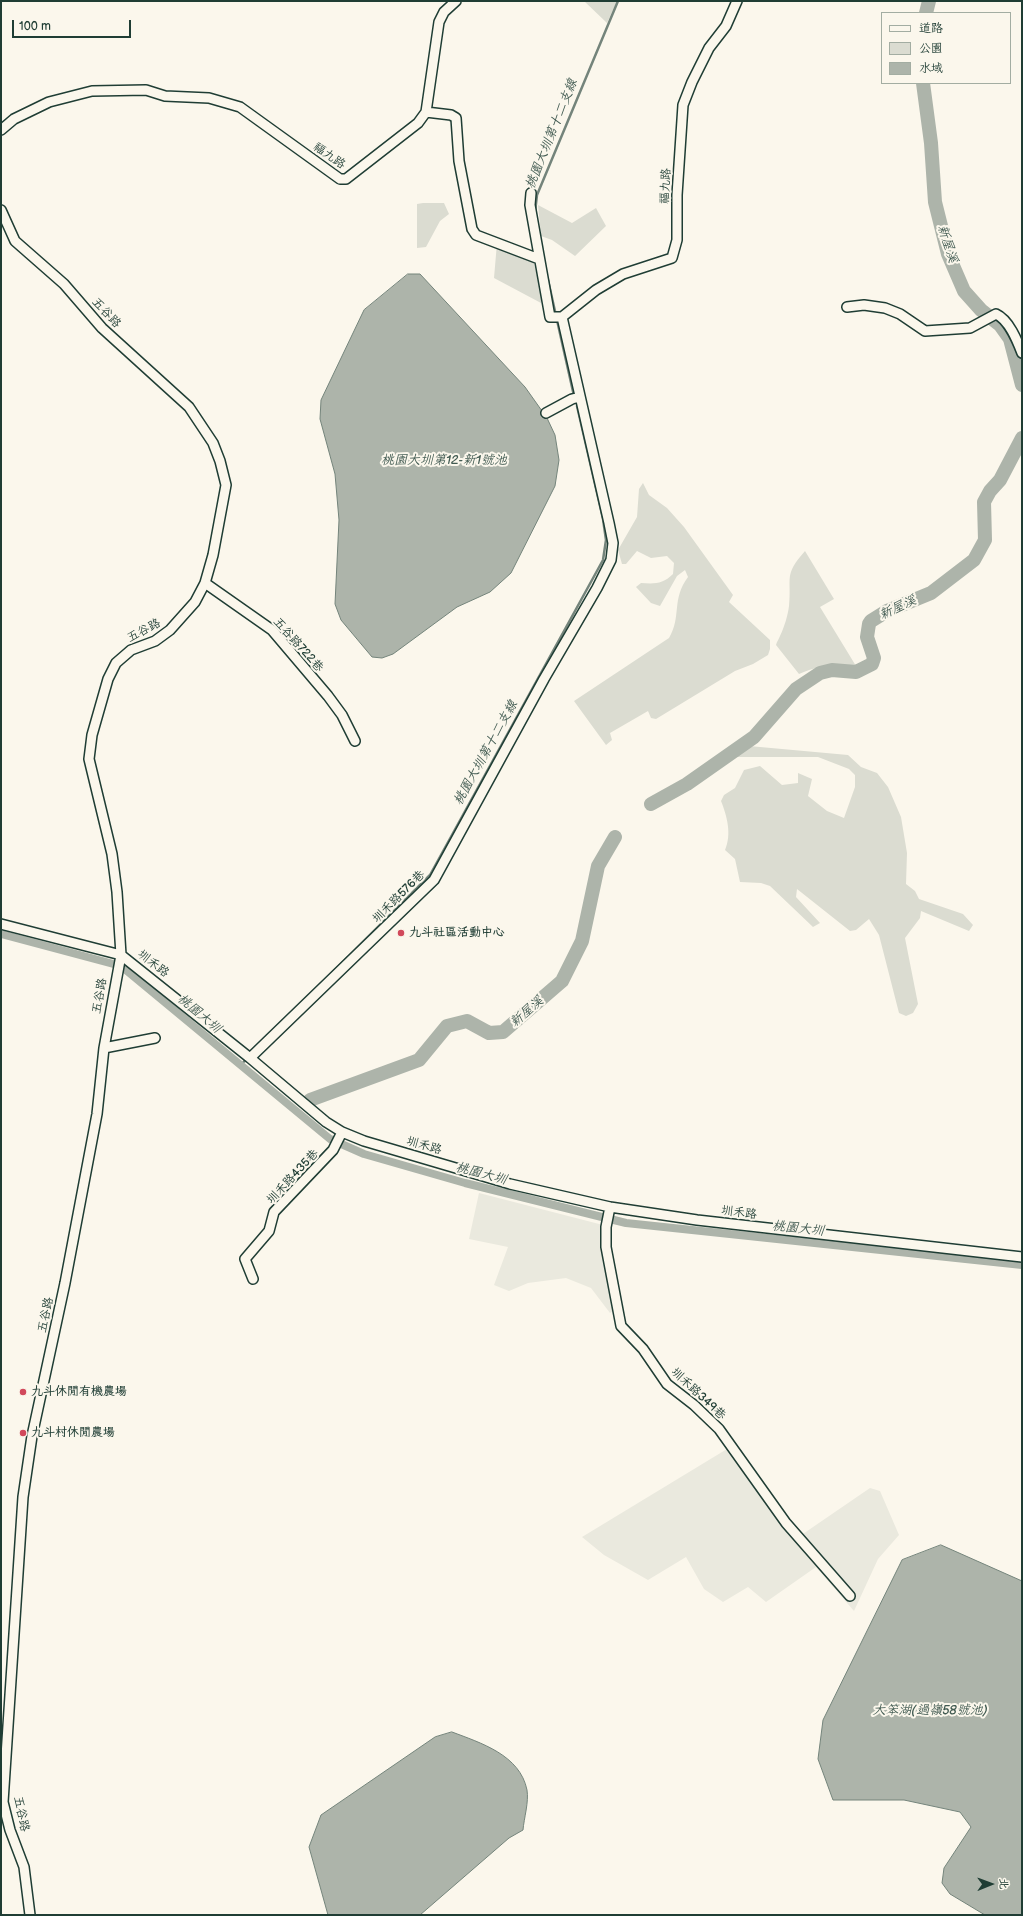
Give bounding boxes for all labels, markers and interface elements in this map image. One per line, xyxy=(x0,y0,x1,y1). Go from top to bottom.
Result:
scale bar xyxy=(14,12,133,38)
legend xyxy=(881,12,1011,84)
text: 100 m xyxy=(19,19,51,34)
text: 道路 xyxy=(919,21,943,36)
text: 公園 xyxy=(919,41,943,56)
text: 水域 xyxy=(919,61,943,76)
water label: 桃園大圳第十二支線 xyxy=(523,77,581,191)
street label: 福九路 xyxy=(310,140,348,172)
street label: 福九路 xyxy=(658,168,674,204)
water label: 新屋溪 xyxy=(934,223,960,265)
street label: 五谷路 xyxy=(88,295,124,331)
water label: 桃園大圳第12-新1號池 xyxy=(381,453,507,469)
water label: 新屋溪 xyxy=(877,593,919,623)
street label: 五谷路722巷 xyxy=(270,615,326,675)
street label: 五谷路 xyxy=(125,616,163,646)
water label: 桃園大圳第十二支線 xyxy=(451,698,521,808)
street label: 圳禾路576巷 xyxy=(370,868,428,926)
place label: 九斗社區活動中心 xyxy=(409,926,505,940)
marker: 九斗社區活動中心 xyxy=(396,928,406,938)
street label: 圳禾路 xyxy=(134,947,172,981)
street label: 五谷路 xyxy=(90,977,110,1015)
water label: 桃園大圳 xyxy=(174,991,224,1037)
water label: 新屋溪 xyxy=(507,993,547,1031)
street label: 圳禾路 xyxy=(405,1134,443,1158)
street label: 圳禾路435巷 xyxy=(264,1147,322,1207)
water label: 桃園大圳 xyxy=(454,1160,508,1188)
street label: 圳禾路 xyxy=(720,1204,758,1222)
water label: 桃園大圳 xyxy=(771,1219,825,1239)
street label: 五谷路 xyxy=(35,1296,57,1334)
street label: 圳禾路349巷 xyxy=(668,1365,728,1423)
place label: 九斗休閒有機農場 xyxy=(31,1385,127,1399)
marker: 九斗休閒有機農場 xyxy=(18,1387,28,1397)
place label: 九斗村休閒農場 xyxy=(31,1426,115,1440)
marker: 九斗村休閒農場 xyxy=(18,1428,28,1438)
water label: 大笨湖(過嶺58號池) xyxy=(872,1703,988,1719)
street label: 五谷路 xyxy=(10,1795,32,1833)
north arrow xyxy=(971,1864,1011,1904)
text: 北 xyxy=(997,1878,1010,1889)

